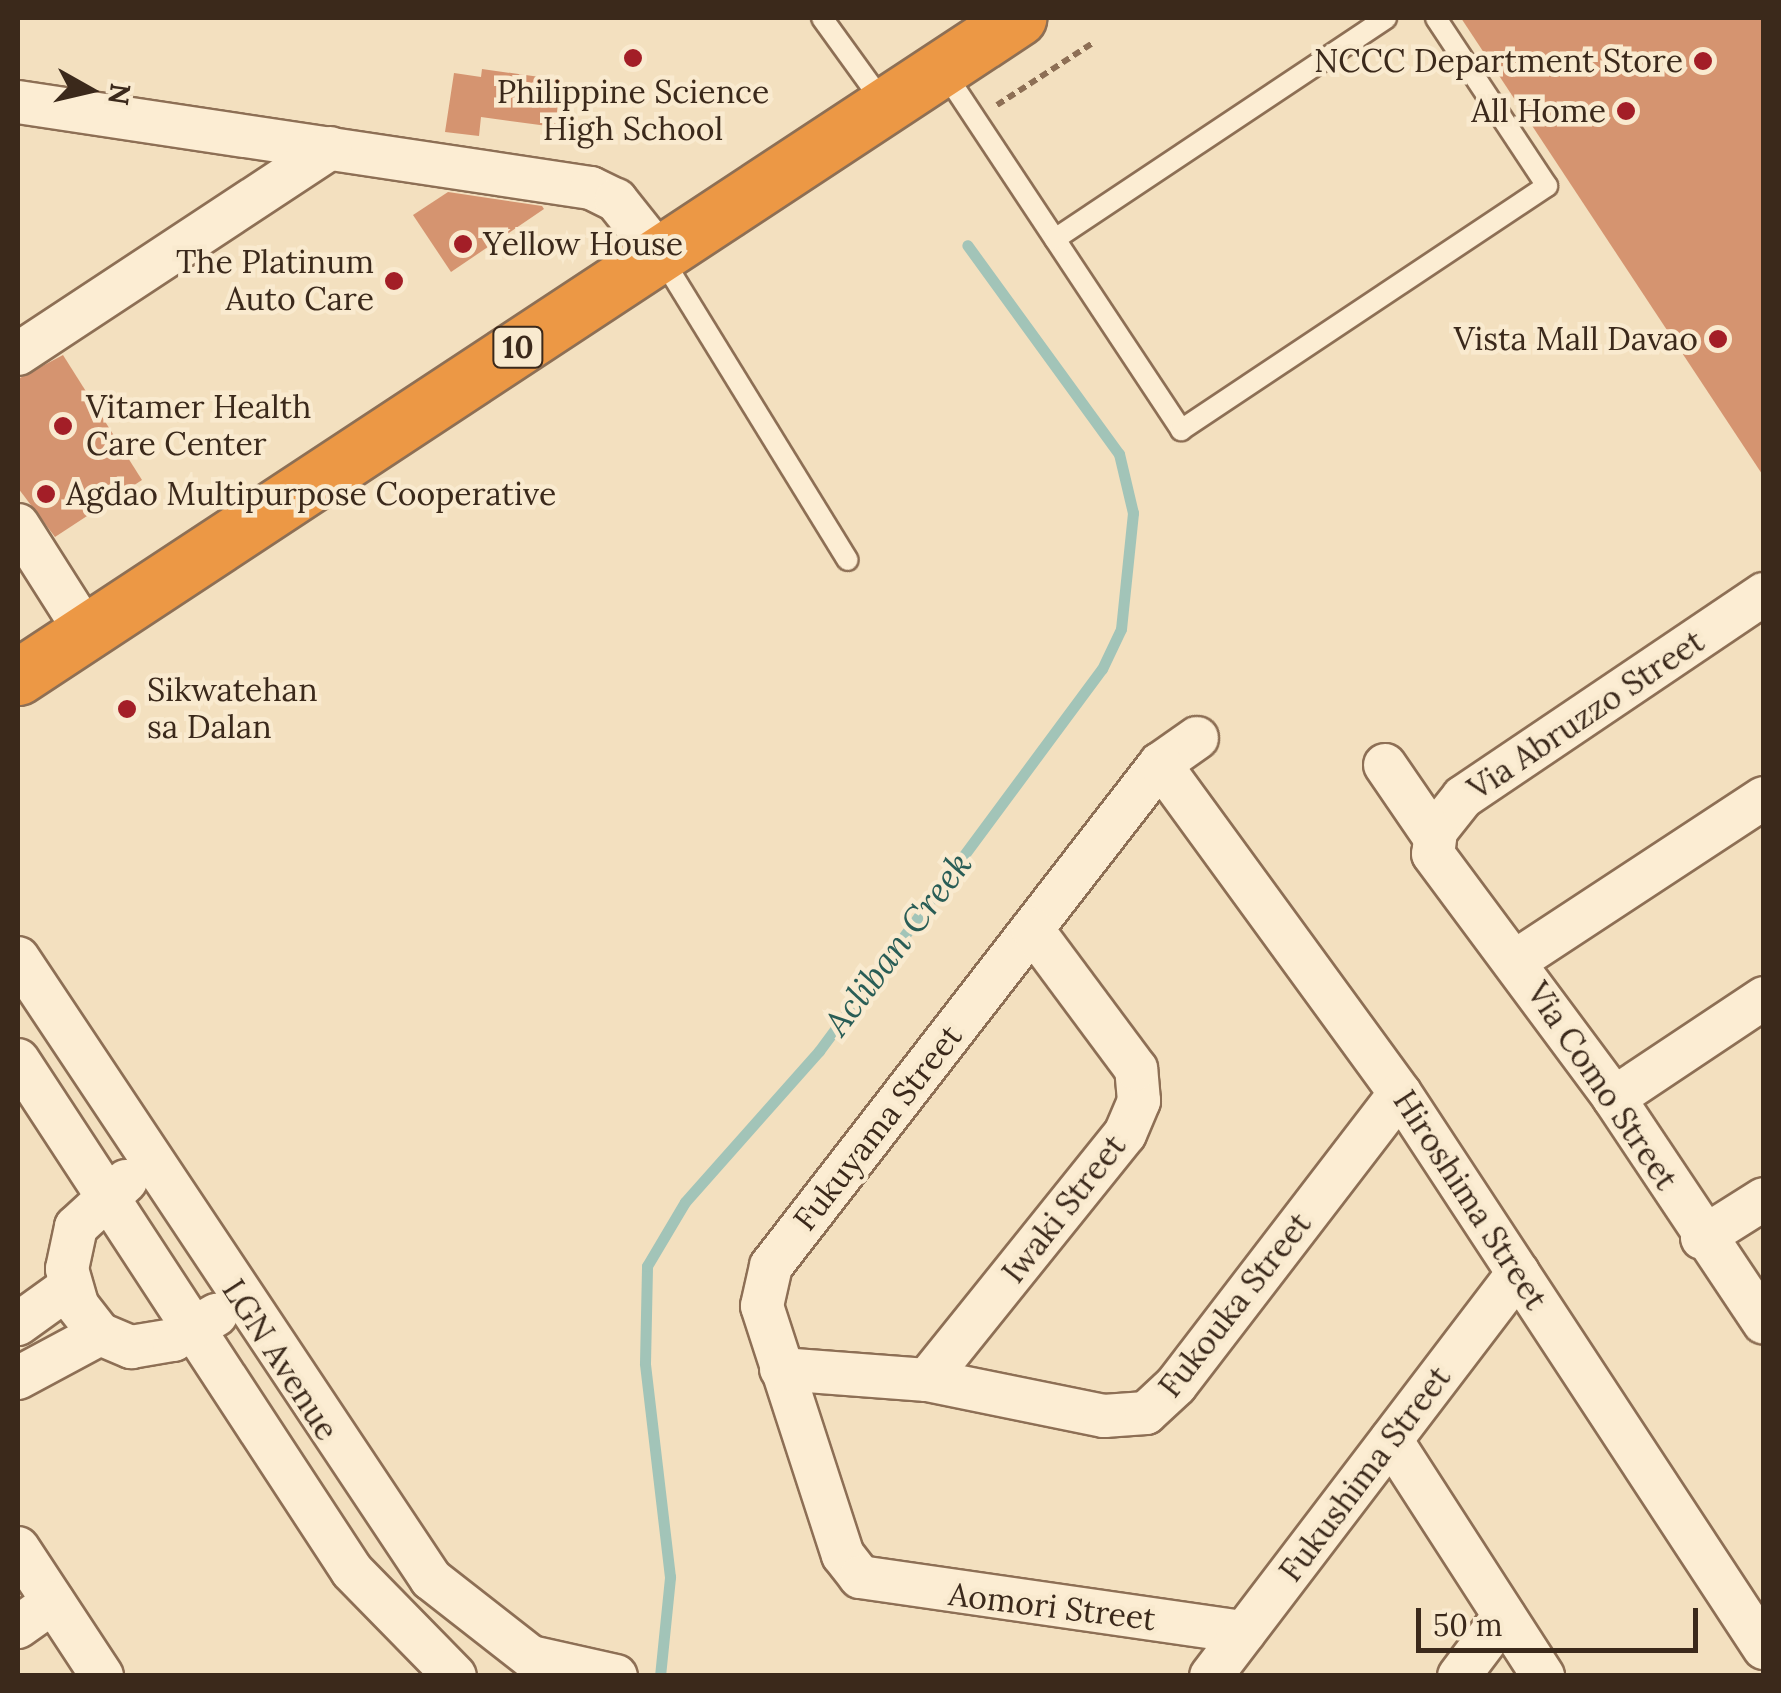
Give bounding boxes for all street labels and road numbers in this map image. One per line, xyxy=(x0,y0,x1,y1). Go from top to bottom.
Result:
road number: 10 xyxy=(490,322,546,372)
street label: Via Abruzzo Street xyxy=(1461,622,1711,808)
street label: Via Como Street xyxy=(1518,975,1686,1197)
street label: Fukuyama Street xyxy=(786,1018,970,1238)
street label: Hiroshima Street xyxy=(1385,1083,1555,1317)
street label: Iwaki Street xyxy=(994,1127,1134,1291)
street label: Fukouka Street xyxy=(1151,1205,1319,1405)
street label: LGN Avenue xyxy=(214,1273,346,1447)
street label: Fukushima Street xyxy=(1271,1359,1459,1589)
street label: Aomori Street xyxy=(946,1575,1158,1639)

